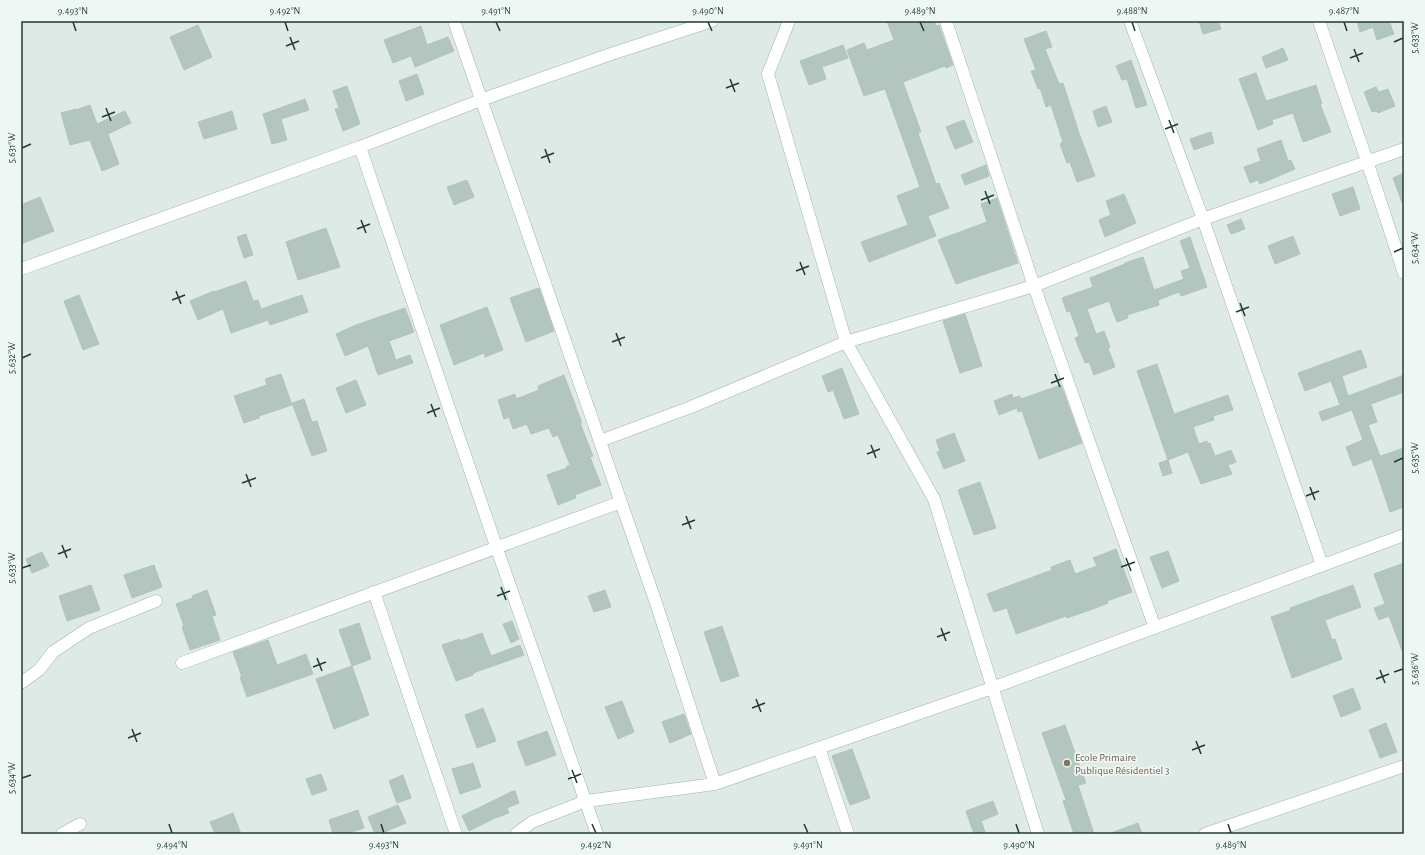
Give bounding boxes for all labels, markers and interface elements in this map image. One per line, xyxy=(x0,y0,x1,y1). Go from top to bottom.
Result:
text: 9.493°N xyxy=(58,6,88,16)
text: 9.492°N xyxy=(270,6,300,16)
text: 9.491°N xyxy=(481,6,511,16)
text: 9.490°N xyxy=(692,6,724,16)
text: 9.489°N xyxy=(905,6,936,16)
text: 9.488°N xyxy=(1116,6,1148,16)
text: 9.487°N xyxy=(1329,6,1359,16)
text: 5.633°W xyxy=(1410,22,1420,54)
text: 5.631°W xyxy=(7,133,17,163)
text: 5.634°W xyxy=(1410,232,1420,264)
text: 5.632°W xyxy=(7,342,17,374)
text: 5.635°W xyxy=(1410,442,1420,474)
text: 5.633°W xyxy=(7,552,17,584)
text: 5.636°W xyxy=(1410,653,1420,685)
place label: Ecole Primaire Publique Résidentiel 3 xyxy=(1075,752,1170,776)
marker: Ecole Primaire Publique Résidentiel 3 xyxy=(1062,758,1072,768)
text: 5.634°W xyxy=(7,762,17,794)
text: 9.494°N xyxy=(156,840,188,850)
text: 9.493°N xyxy=(369,840,399,850)
text: 9.492°N xyxy=(581,840,611,850)
text: 9.491°N xyxy=(793,840,823,850)
text: 9.490°N xyxy=(1003,840,1035,850)
text: 9.489°N xyxy=(1216,840,1247,850)

